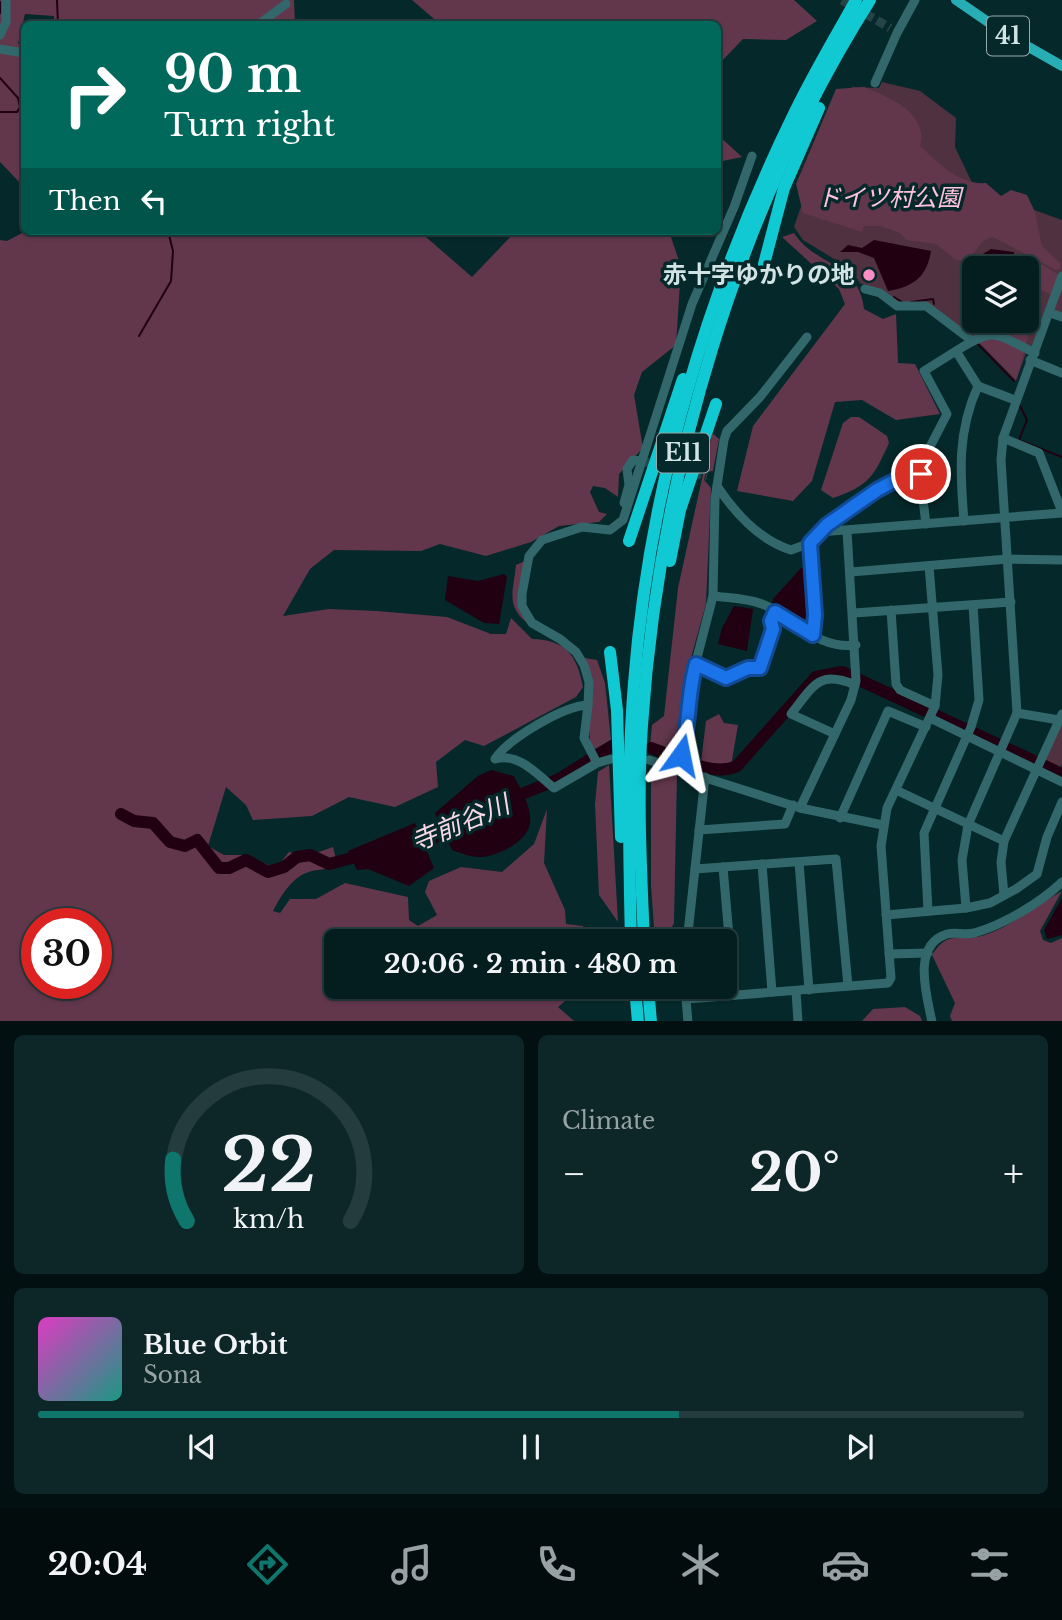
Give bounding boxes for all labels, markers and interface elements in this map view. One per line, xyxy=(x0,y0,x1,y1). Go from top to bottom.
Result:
road number: 41 xyxy=(987,17,1029,56)
text: 90 m xyxy=(164,44,301,105)
icon: right xyxy=(49,49,140,140)
text: Turn right xyxy=(164,105,335,145)
icon: left xyxy=(135,182,173,220)
park label: ドイツ村公園 xyxy=(817,183,964,212)
text: Then xyxy=(49,185,121,217)
map controls xyxy=(962,256,1039,333)
button: layers xyxy=(962,256,1039,333)
place label: 赤十字ゆかりの地 xyxy=(663,260,855,289)
marker: 赤十字ゆかりの地 xyxy=(861,267,877,283)
road number: E11 xyxy=(657,433,709,472)
pin xyxy=(891,444,951,504)
icon: arrive xyxy=(902,455,940,493)
position arrow xyxy=(644,718,718,792)
water label: 寺前谷川 xyxy=(406,787,517,858)
speed limit sign: 30 xyxy=(21,908,112,999)
text: 20:06 · 2 min · 480 m xyxy=(384,948,677,980)
text: Climate xyxy=(562,1107,655,1135)
text: 22 xyxy=(222,1120,316,1211)
text: 20° xyxy=(749,1141,840,1205)
text: − xyxy=(562,1150,586,1197)
text: + xyxy=(1003,1150,1024,1197)
text: km/h xyxy=(234,1203,304,1234)
text: Blue Orbit xyxy=(143,1329,288,1361)
text: Sona xyxy=(143,1361,201,1389)
icon: previous xyxy=(183,1428,221,1466)
icon: pause xyxy=(512,1428,550,1466)
icon: next xyxy=(841,1428,879,1466)
icon: directions xyxy=(243,1540,292,1589)
icon: music xyxy=(387,1540,436,1589)
icon: phone xyxy=(532,1540,581,1589)
icon: climate xyxy=(676,1540,725,1589)
icon: car xyxy=(821,1540,870,1589)
icon: filters xyxy=(965,1540,1014,1589)
text: 20:04 xyxy=(48,1544,147,1584)

